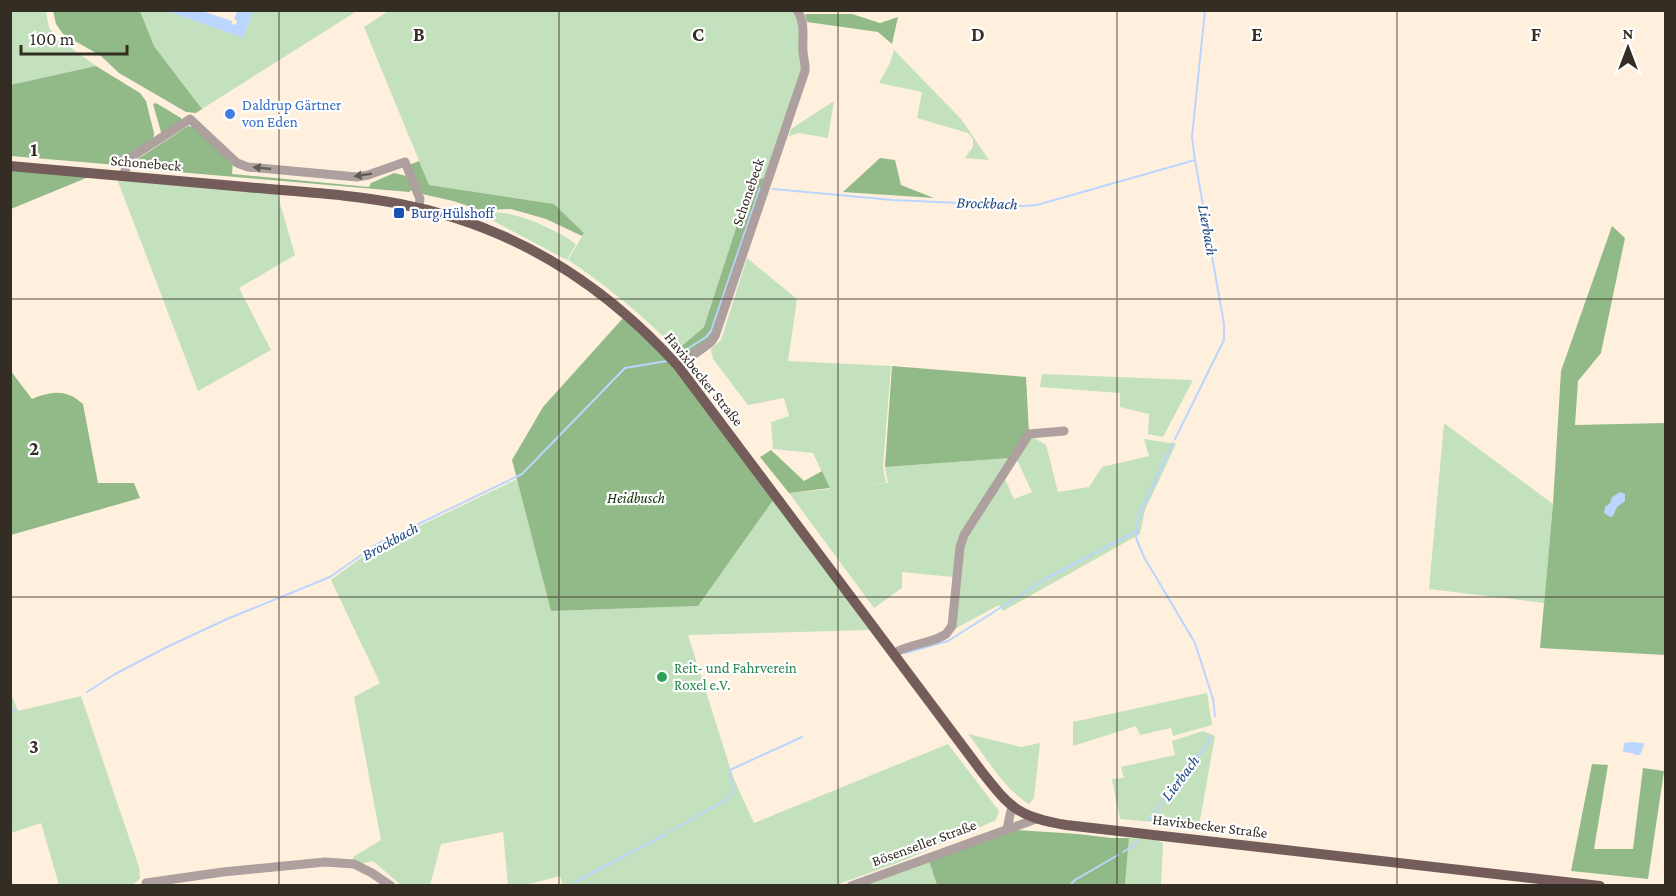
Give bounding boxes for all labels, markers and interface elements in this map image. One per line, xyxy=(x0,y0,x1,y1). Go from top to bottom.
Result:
scale bar xyxy=(21,18,128,56)
north arrow xyxy=(1598,18,1658,78)
text: B xyxy=(413,23,425,45)
text: C xyxy=(692,23,704,45)
text: D xyxy=(971,23,985,45)
text: E xyxy=(1251,23,1263,45)
text: F xyxy=(1531,23,1542,45)
text: N xyxy=(1623,25,1634,42)
text: 100 m xyxy=(30,29,75,49)
place label: Daldrup Gärtner von Eden xyxy=(241,97,342,130)
marker: Daldrup Gärtner von Eden xyxy=(223,107,237,121)
text: 1 xyxy=(30,138,38,160)
street label: Schonebeck xyxy=(110,152,183,174)
street label: Schonebeck xyxy=(729,155,767,228)
one-way arrow xyxy=(252,163,271,173)
one-way arrow xyxy=(354,171,373,180)
water label: Brockbach xyxy=(956,193,1018,213)
water label: Lierbach xyxy=(1195,203,1221,257)
place label: Burg Hülshoff xyxy=(411,205,496,222)
marker: Burg Hülshoff xyxy=(392,206,406,220)
street label: Havixbecker Straße xyxy=(661,329,747,429)
text: 2 xyxy=(29,437,39,459)
park label: Heidbusch xyxy=(607,490,665,506)
water label: Brockbach xyxy=(359,519,421,563)
place label: Reit- und Fahrverein Roxel e.V. xyxy=(674,660,797,693)
marker: Reit- und Fahrverein Roxel e.V. xyxy=(655,670,669,684)
text: 3 xyxy=(29,735,39,757)
water label: Lierbach xyxy=(1158,752,1203,804)
street label: Havixbecker Straße xyxy=(1152,811,1269,841)
street label: Bösenseller Straße xyxy=(869,817,979,869)

